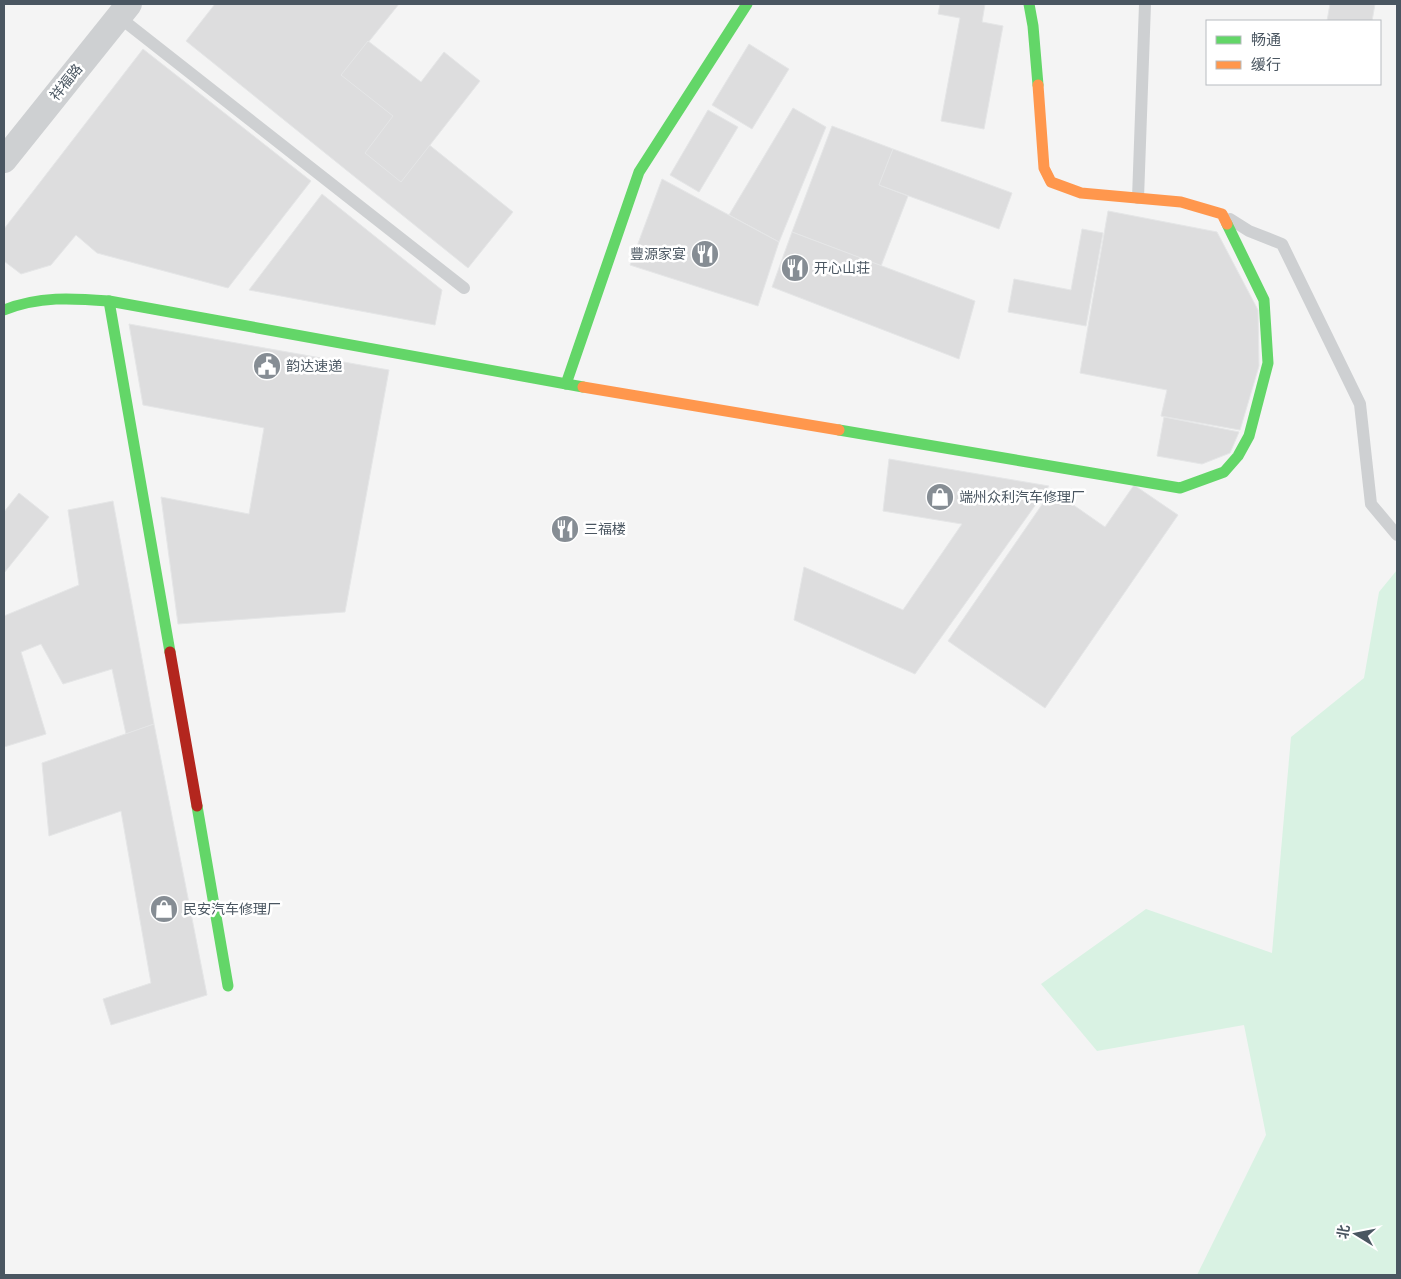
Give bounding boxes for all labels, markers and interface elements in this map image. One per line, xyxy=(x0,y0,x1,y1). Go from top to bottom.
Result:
legend xyxy=(1206,20,1381,85)
text: 畅通 xyxy=(1251,30,1281,48)
text: 缓行 xyxy=(1251,55,1281,73)
street label: 祥福路 xyxy=(46,60,85,103)
restaurant icon: 豐源家宴 xyxy=(690,239,720,269)
place label: 豐源家宴 xyxy=(630,245,686,262)
restaurant icon: 开心山荘 xyxy=(780,253,810,283)
place label: 开心山荘 xyxy=(814,259,870,276)
public building icon: 韵达速递 xyxy=(252,351,282,381)
place label: 韵达速递 xyxy=(286,357,342,374)
shop icon: 端州众利汽车修理厂 xyxy=(925,482,955,512)
place label: 端州众利汽车修理厂 xyxy=(959,488,1085,505)
restaurant icon: 三福楼 xyxy=(550,514,580,544)
place label: 三福楼 xyxy=(584,520,626,537)
shop icon: 民安汽车修理厂 xyxy=(149,894,179,924)
place label: 民安汽车修理厂 xyxy=(183,900,281,917)
north arrow xyxy=(1331,1209,1381,1259)
text: 北 xyxy=(1333,1223,1352,1240)

